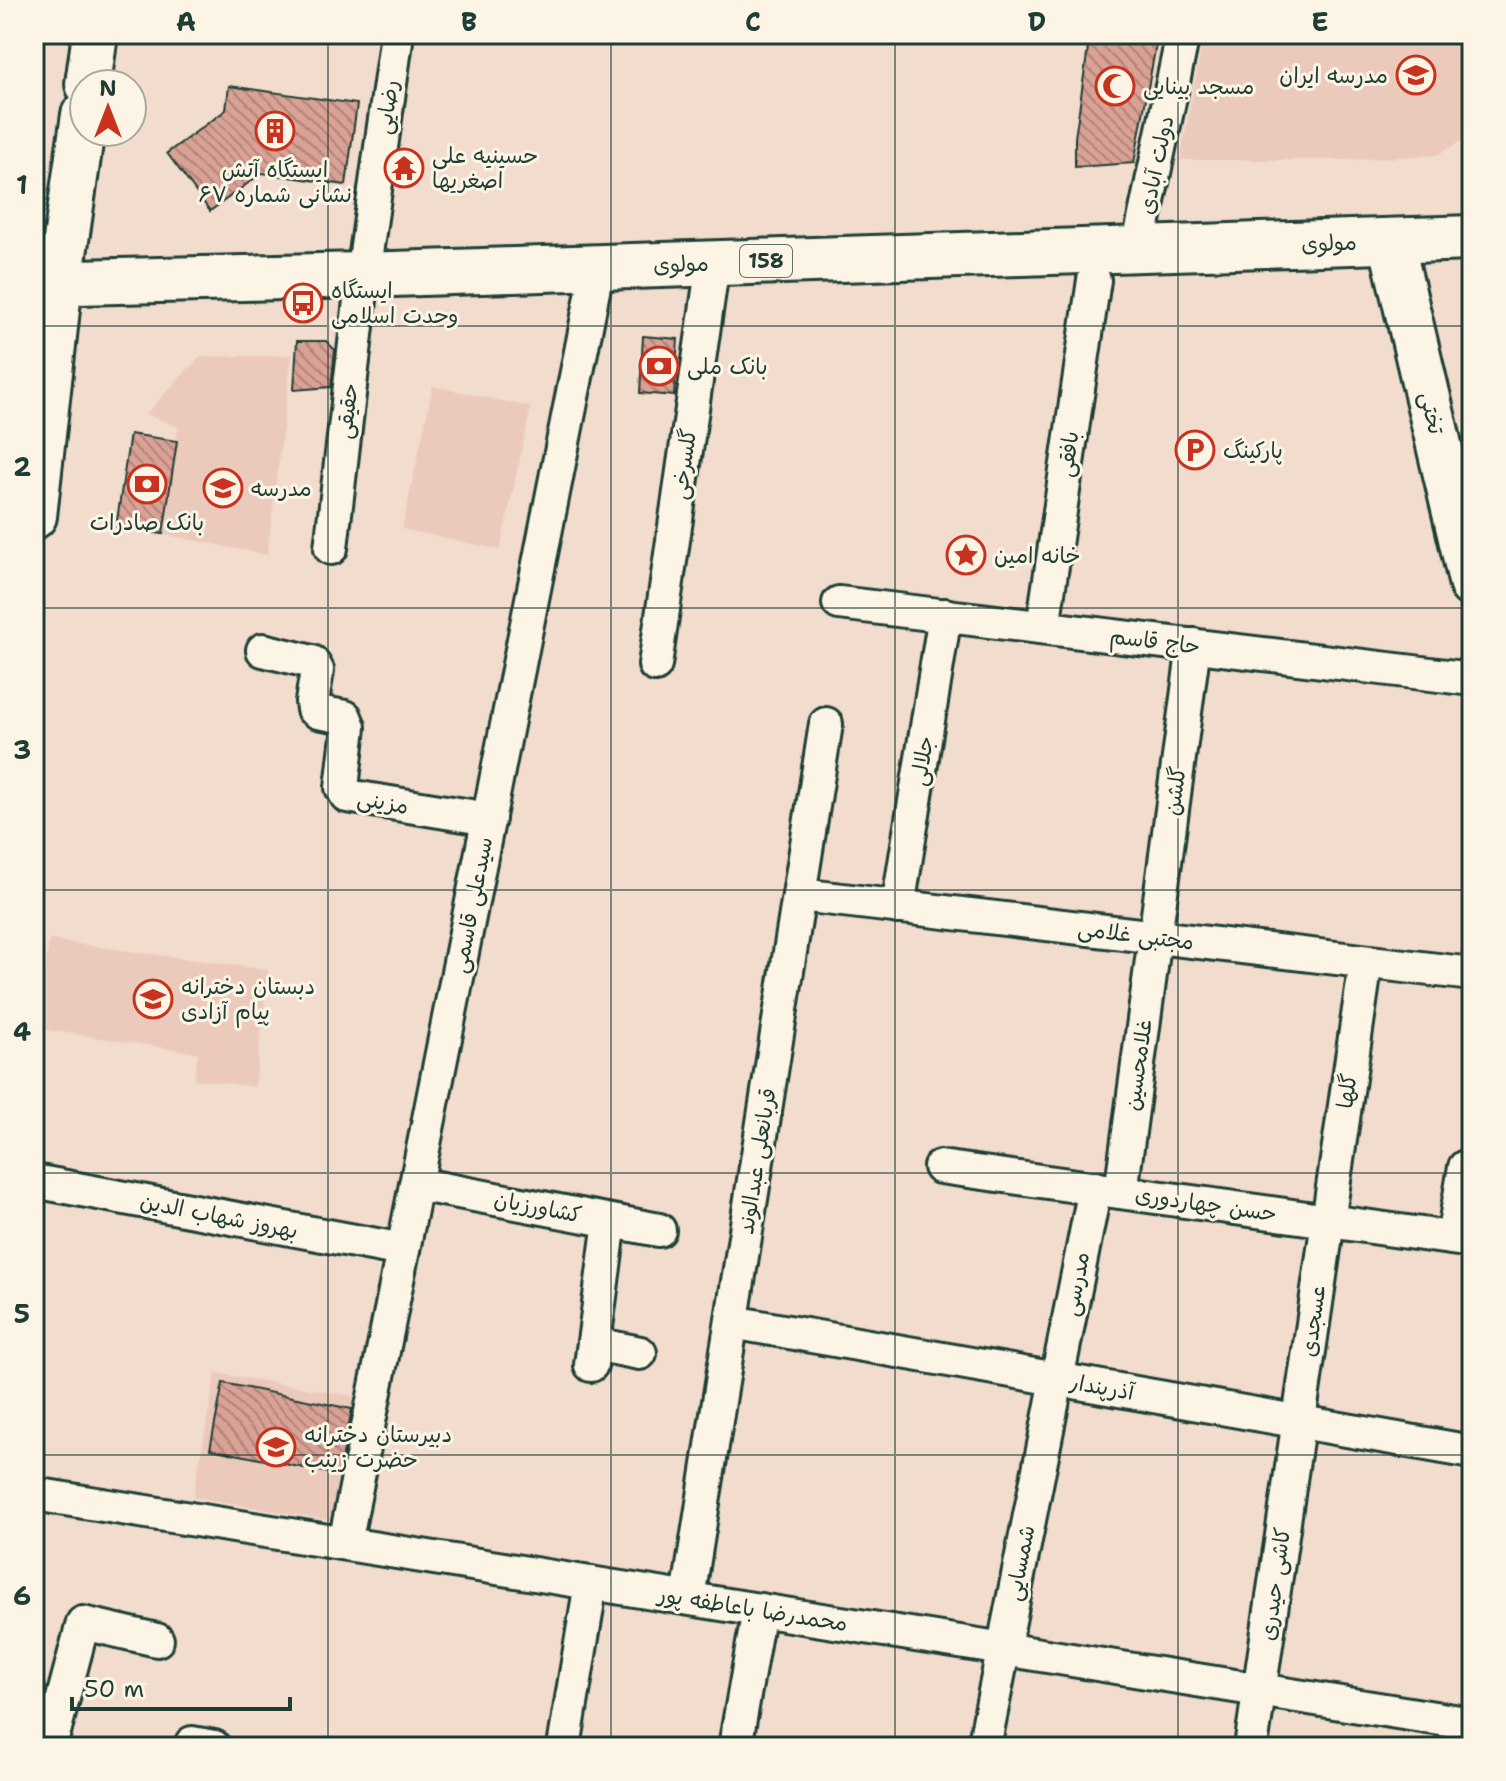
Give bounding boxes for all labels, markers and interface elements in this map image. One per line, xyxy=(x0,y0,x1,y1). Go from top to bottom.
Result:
text: A xyxy=(176,4,196,39)
text: B xyxy=(461,4,477,39)
text: C xyxy=(745,4,761,39)
text: D xyxy=(1028,4,1046,39)
text: E xyxy=(1311,4,1329,39)
school or university icon: مدرسه ایران xyxy=(1395,54,1437,96)
place label: مدرسه ایران xyxy=(1279,61,1388,90)
mosque icon: مسجد بینایی xyxy=(1094,65,1136,107)
north arrow xyxy=(68,68,148,148)
place label: مسجد بینایی xyxy=(1143,72,1254,101)
text: N xyxy=(99,74,117,103)
street label: رضایی xyxy=(369,78,405,136)
building icon: ایستگاه آتش نشانی شماره ۶۷ xyxy=(254,110,296,152)
street label: دولت آبادی xyxy=(1131,113,1181,217)
place label: حسینیه علی اصغریها xyxy=(432,141,538,195)
temple icon: حسینیه علی اصغریها xyxy=(383,147,425,189)
place label: ایستگاه آتش نشانی شماره ۶۷ xyxy=(198,155,352,209)
text: 1 xyxy=(16,167,28,202)
street label: مولوی xyxy=(1301,228,1357,258)
road number: 158 xyxy=(740,245,792,277)
street label: مولوی xyxy=(653,249,709,279)
place label: ایستگاه وحدت اسلامی xyxy=(331,276,458,330)
bus stop icon: ایستگاه وحدت اسلامی xyxy=(282,282,324,324)
bank icon: بانک ملی xyxy=(638,345,680,387)
place label: بانک ملی xyxy=(687,352,768,381)
street label: حقیقی xyxy=(329,381,365,441)
street label: تختی xyxy=(1413,389,1451,438)
street label: گلسرخی xyxy=(665,426,703,502)
street label: بافقی xyxy=(1050,429,1086,479)
parking icon: پارکینگ xyxy=(1174,429,1216,471)
place label: پارکینگ xyxy=(1223,436,1283,465)
text: 2 xyxy=(13,449,31,484)
bank icon: بانک صادرات xyxy=(126,463,168,505)
school or university icon: مدرسه xyxy=(202,467,244,509)
place label: مدرسه xyxy=(251,474,312,503)
place label: بانک صادرات xyxy=(90,508,204,537)
place icon: خانه امین xyxy=(945,534,987,576)
place label: خانه امین xyxy=(994,541,1081,570)
street label: حاج قاسم xyxy=(1108,621,1202,663)
text: 3 xyxy=(13,732,31,767)
street label: جلالی xyxy=(904,734,940,788)
street label: گلشن xyxy=(1157,765,1193,817)
street label: مزینی xyxy=(355,783,411,821)
street label: سیدعلی قاسمی xyxy=(445,834,499,976)
street label: مجتبی غلامی xyxy=(1076,913,1196,957)
place label: دبستان دخترانه پیام آزادی xyxy=(181,972,315,1028)
school or university icon: دبستان دخترانه پیام آزادی xyxy=(132,978,174,1020)
text: 4 xyxy=(13,1014,31,1049)
street label: غلامحسین xyxy=(1117,1017,1159,1113)
street label: گلها xyxy=(1330,1072,1364,1110)
street label: قربانعلی عبدالوند xyxy=(731,1086,783,1236)
street label: حسن چهاردوری xyxy=(1133,1180,1279,1228)
street label: کشاورزیان xyxy=(492,1184,584,1230)
street label: بهروز شهاب الدین xyxy=(138,1186,300,1246)
street label: مدرسی xyxy=(1056,1249,1096,1319)
street label: عسجدی xyxy=(1294,1283,1332,1359)
text: 5 xyxy=(14,1296,30,1331)
street label: آذرپندار xyxy=(1067,1367,1138,1407)
place label: دبیرستان دخترانه حضرت زینب xyxy=(304,1420,452,1474)
school or university icon: دبیرستان دخترانه حضرت زینب xyxy=(255,1426,297,1468)
street label: شمسایی xyxy=(998,1523,1042,1603)
street label: کاشی حیدری xyxy=(1253,1526,1297,1642)
text: 6 xyxy=(13,1578,31,1613)
street label: محمدرضا باعاطفه پور xyxy=(654,1579,850,1638)
scale bar xyxy=(72,1661,290,1711)
text: 50 m xyxy=(84,1673,144,1705)

